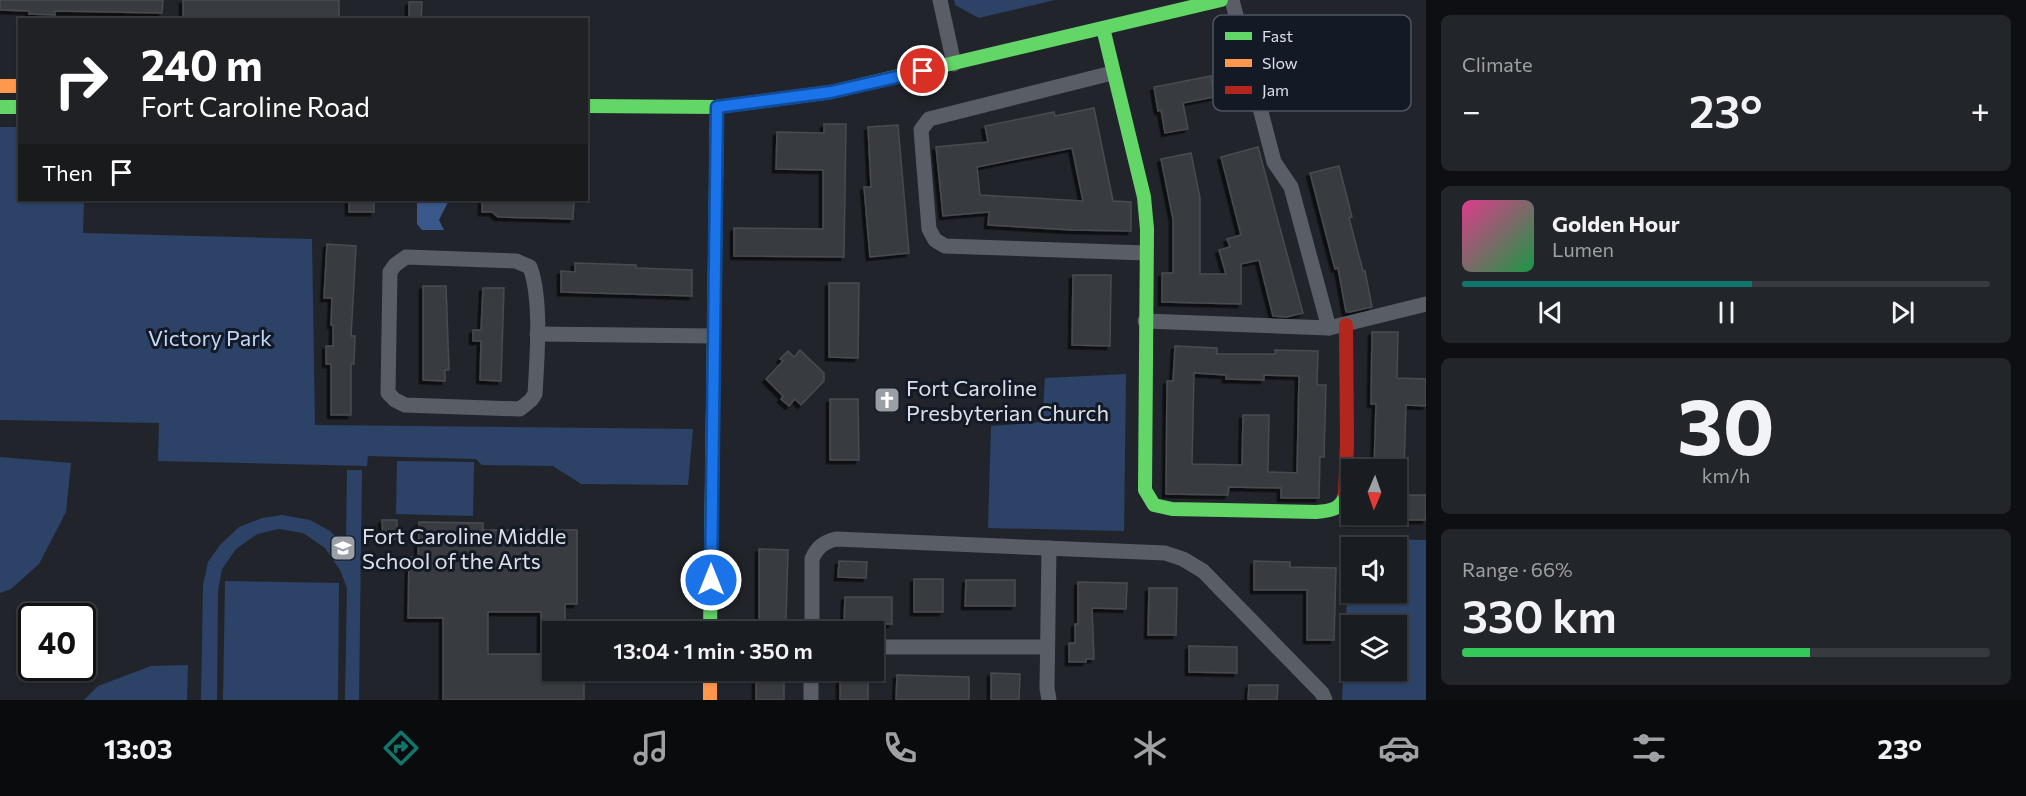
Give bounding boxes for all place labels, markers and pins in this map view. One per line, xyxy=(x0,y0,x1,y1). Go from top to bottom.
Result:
pin xyxy=(897,45,948,96)
place label: Fort Caroline Presbyterian Church xyxy=(906,374,1109,426)
church icon: Fort Caroline Presbyterian Church xyxy=(872,385,902,415)
place label: Fort Caroline Middle School of the Arts xyxy=(362,522,566,574)
school or university icon: Fort Caroline Middle School of the Arts xyxy=(328,533,358,563)

